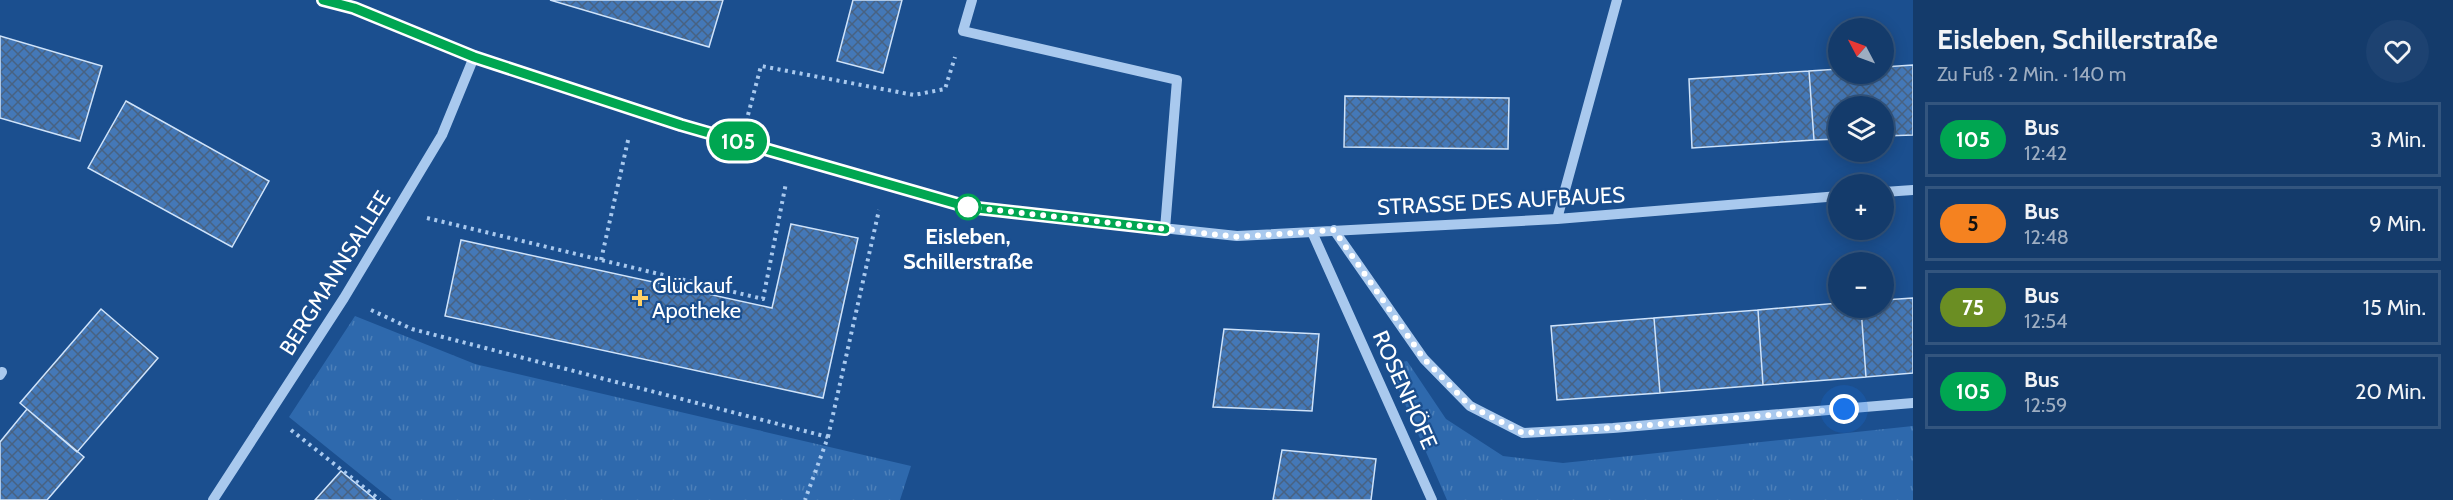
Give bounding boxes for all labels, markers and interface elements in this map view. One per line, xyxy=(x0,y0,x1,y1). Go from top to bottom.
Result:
north arrow xyxy=(1828,18,1894,84)
map controls xyxy=(1828,18,1894,318)
button: heart xyxy=(2366,20,2429,83)
text: Eisleben, Schillerstraße xyxy=(1937,22,2218,56)
text: Zu Fuß · 2 Min. · 140 m xyxy=(1937,62,2126,86)
button: layers xyxy=(1828,96,1894,162)
text: Bus xyxy=(2024,114,2059,141)
line badge: 105 xyxy=(704,122,772,160)
text: 3 Min. xyxy=(2370,126,2426,153)
text: 105 xyxy=(1956,127,1990,152)
text: 105 xyxy=(721,129,755,154)
text: 12:42 xyxy=(2024,141,2067,165)
button: + xyxy=(1828,174,1894,240)
street label: STRASSE DES AUFBAUES xyxy=(1376,181,1626,221)
street label: BERGMANNSALLEE xyxy=(274,186,396,360)
marker: Eisleben, Schillerstraße xyxy=(955,194,981,220)
text: Bus xyxy=(2024,198,2059,225)
text: 9 Min. xyxy=(2369,210,2426,237)
text: 5 xyxy=(1967,211,1979,236)
place label: Eisleben, Schillerstraße xyxy=(903,223,1033,275)
text: 12:48 xyxy=(2024,225,2069,249)
button: − xyxy=(1828,252,1894,318)
place label: Glückauf Apotheke xyxy=(652,272,741,324)
text: Bus xyxy=(2024,282,2059,309)
marker: Glückauf Apotheke xyxy=(633,291,647,305)
text: 15 Min. xyxy=(2363,294,2426,321)
text: 75 xyxy=(1962,295,1984,320)
text: 12:54 xyxy=(2024,309,2068,333)
street label: ROSENHÖFE xyxy=(1367,327,1443,453)
text: Bus xyxy=(2024,366,2059,393)
text: 20 Min. xyxy=(2355,378,2426,405)
text: 105 xyxy=(1956,379,1990,404)
text: 12:59 xyxy=(2024,393,2067,417)
your location xyxy=(1829,394,1859,424)

